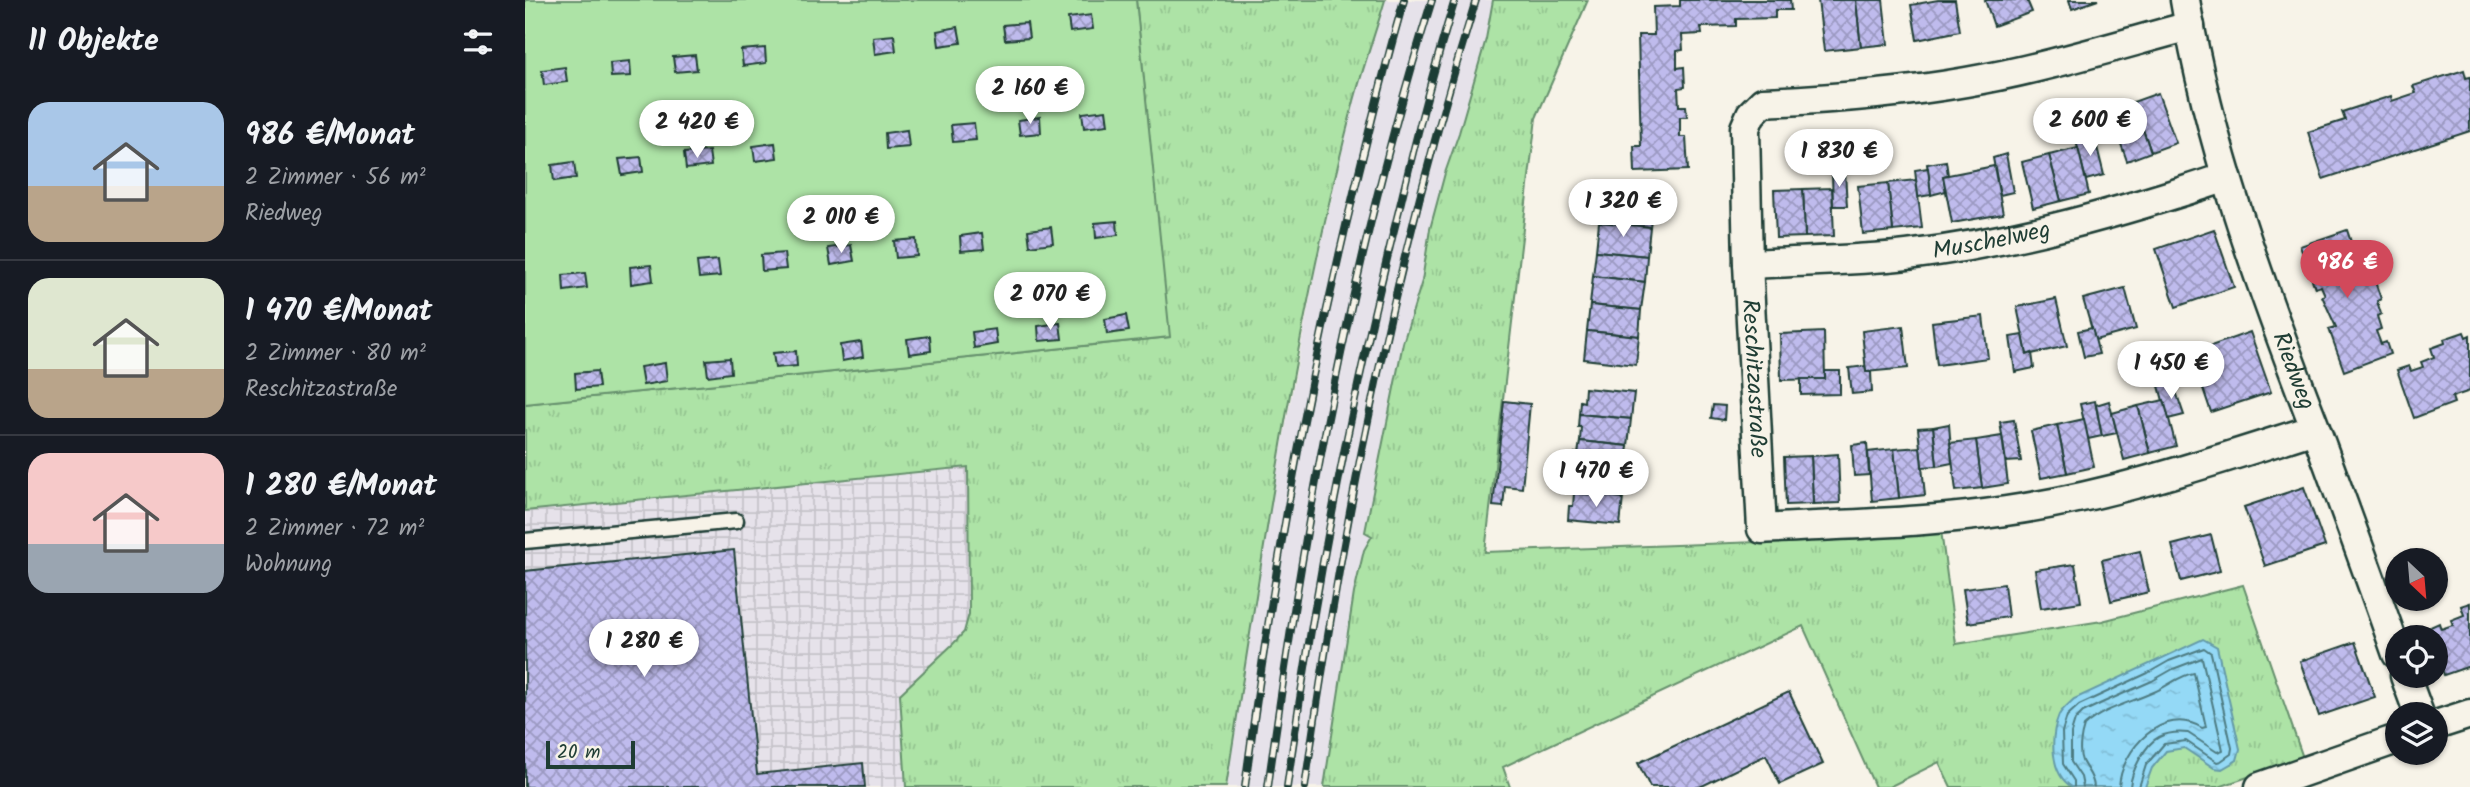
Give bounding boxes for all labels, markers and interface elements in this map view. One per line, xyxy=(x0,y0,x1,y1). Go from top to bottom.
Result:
text: 11 Objekte xyxy=(28,18,159,66)
icon: filters xyxy=(459,23,497,61)
pin: 2 160 € xyxy=(965,66,1095,126)
text: 2 160 € xyxy=(992,71,1068,107)
pin: 2 600 € xyxy=(2025,99,2155,158)
pin: 2 420 € xyxy=(632,100,762,160)
text: 2 600 € xyxy=(2049,103,2131,139)
text: 2 420 € xyxy=(655,105,739,141)
text: 986 €/Monat xyxy=(245,112,415,160)
icon: home xyxy=(84,130,168,214)
pin: 1 830 € xyxy=(1774,130,1904,189)
text: 1 830 € xyxy=(1800,134,1878,170)
text: 2 Zimmer · 56 m² xyxy=(245,160,426,196)
pin: 1 320 € xyxy=(1558,180,1688,239)
text: 1 320 € xyxy=(1584,184,1662,220)
text: Riedweg xyxy=(245,196,323,232)
pin: 2 010 € xyxy=(776,196,906,255)
text: 2 010 € xyxy=(803,200,879,236)
street label: Muschelweg xyxy=(1930,210,2054,271)
pin: 986 € xyxy=(2298,240,2396,300)
text: 986 € xyxy=(2316,245,2378,281)
pin: 2 070 € xyxy=(985,272,1115,332)
text: 2 070 € xyxy=(1010,277,1090,313)
text: 1 470 €/Monat xyxy=(245,288,432,336)
street label: Reschitzastraße xyxy=(1730,298,1778,459)
icon: home xyxy=(84,306,168,390)
street label: Riedweg xyxy=(2261,326,2326,416)
text: 2 Zimmer · 80 m² xyxy=(245,336,426,372)
pin: 1 450 € xyxy=(2106,342,2236,401)
text: 1 450 € xyxy=(2133,346,2209,382)
text: Reschitzastraße xyxy=(245,372,397,408)
pin: 1 470 € xyxy=(1531,449,1661,509)
text: 1 470 € xyxy=(1559,454,1633,490)
text: 1 280 €/Monat xyxy=(245,463,437,511)
icon: home xyxy=(84,481,168,565)
text: 2 Zimmer · 72 m² xyxy=(245,511,424,547)
text: Wohnung xyxy=(245,547,332,583)
north arrow xyxy=(2385,548,2448,611)
map controls xyxy=(2385,548,2448,765)
pin: 1 280 € xyxy=(579,620,709,679)
text: 1 280 € xyxy=(605,624,683,660)
button: locate xyxy=(2385,625,2448,688)
button: layers xyxy=(2385,702,2448,765)
scale bar xyxy=(546,738,635,770)
text: 20 m xyxy=(557,738,600,768)

